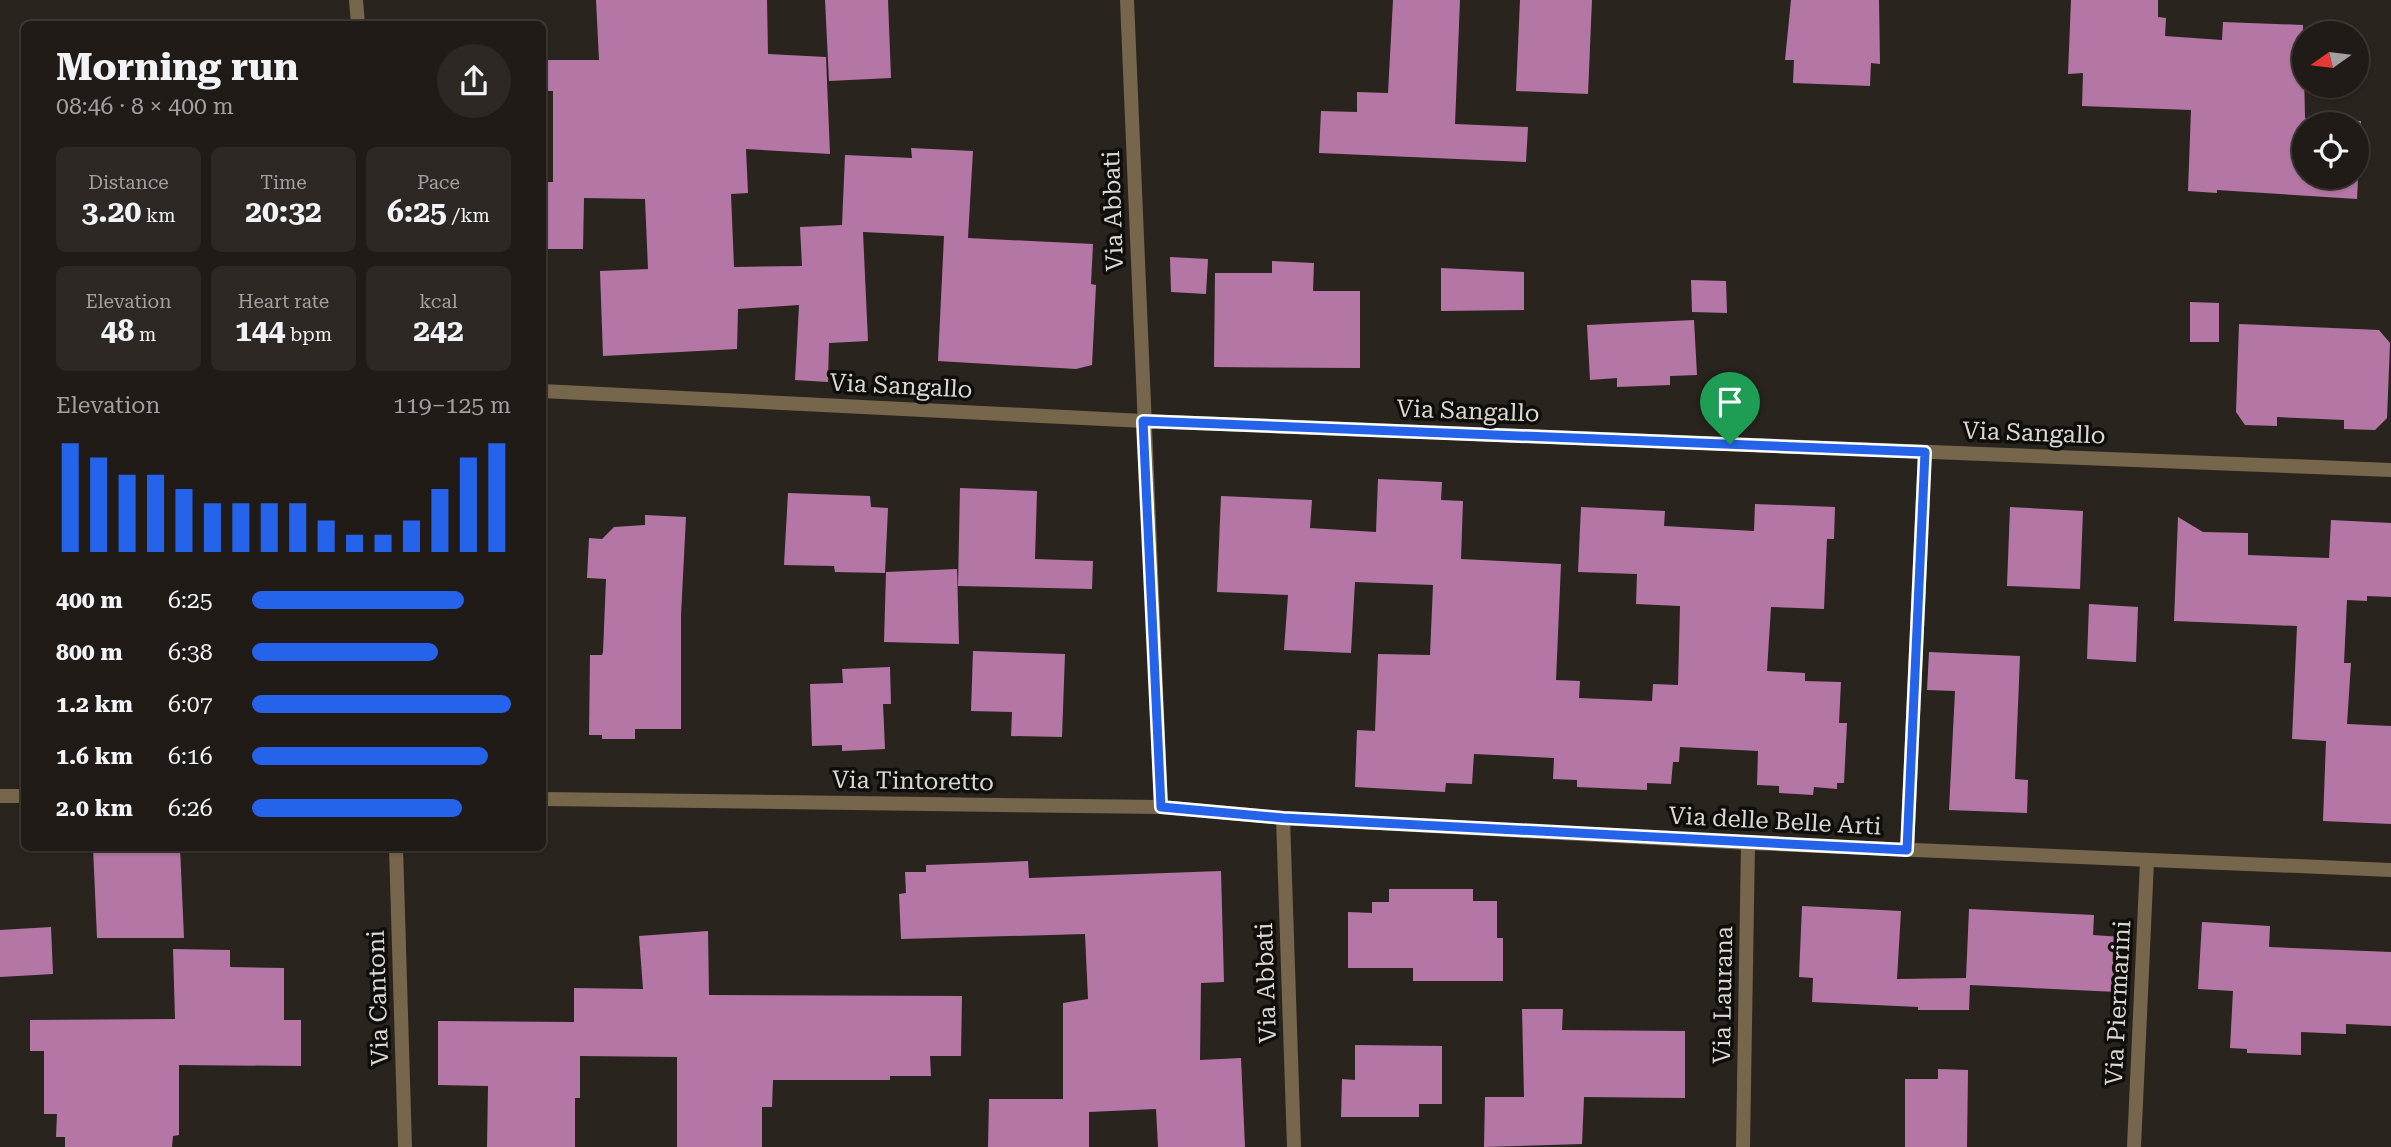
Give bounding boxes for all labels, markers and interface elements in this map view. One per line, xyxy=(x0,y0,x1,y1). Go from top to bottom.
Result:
north arrow xyxy=(2292,21,2370,98)
map controls xyxy=(2292,21,2369,189)
button: share xyxy=(437,44,511,118)
text: Morning run xyxy=(56,45,299,89)
text: 08:46 · 8 × 400 m xyxy=(56,93,234,120)
button: locate xyxy=(2292,112,2369,189)
street label: Via Abbati xyxy=(1097,150,1129,272)
text: Distance xyxy=(88,171,169,194)
text: Time xyxy=(260,171,307,194)
text: Pace xyxy=(417,171,460,194)
text: 3.20 xyxy=(81,194,141,229)
text: 20:32 xyxy=(245,194,322,229)
text: 6:25 xyxy=(387,194,447,229)
text: km xyxy=(141,204,176,227)
text: /km xyxy=(447,204,490,227)
text: Elevation xyxy=(85,290,172,313)
text: Heart rate xyxy=(238,290,329,313)
text: kcal xyxy=(419,290,458,313)
text: 48 xyxy=(101,313,134,348)
text: 144 xyxy=(235,313,285,348)
text: 242 xyxy=(413,313,464,348)
text: m xyxy=(134,323,156,346)
text: bpm xyxy=(285,323,332,346)
street label: Via Sangallo xyxy=(829,368,973,404)
pin xyxy=(1700,372,1760,444)
icon: arrive xyxy=(1711,383,1749,421)
text: Elevation xyxy=(56,392,160,419)
text: 119–125 m xyxy=(393,392,511,419)
street label: Via Sangallo xyxy=(1396,395,1540,427)
street label: Via Sangallo xyxy=(1962,417,2106,449)
text: 400 m xyxy=(56,587,123,614)
text: 6:25 xyxy=(168,587,213,614)
text: 800 m xyxy=(56,639,123,666)
text: 6:38 xyxy=(168,639,213,666)
text: 1.2 km xyxy=(56,691,133,718)
text: 6:07 xyxy=(168,691,213,718)
text: 1.6 km xyxy=(56,743,133,770)
text: 6:16 xyxy=(168,743,213,770)
street label: Via Tintoretto xyxy=(832,766,994,796)
text: 2.0 km xyxy=(56,795,133,822)
text: 6:26 xyxy=(168,795,213,822)
street label: Via delle Belle Arti xyxy=(1668,801,1882,841)
street label: Via Piermarini xyxy=(2100,919,2136,1086)
street label: Via Abbati xyxy=(1250,922,1282,1044)
street label: Via Laurana xyxy=(1708,926,1738,1064)
street label: Via Cantoni xyxy=(362,929,394,1066)

